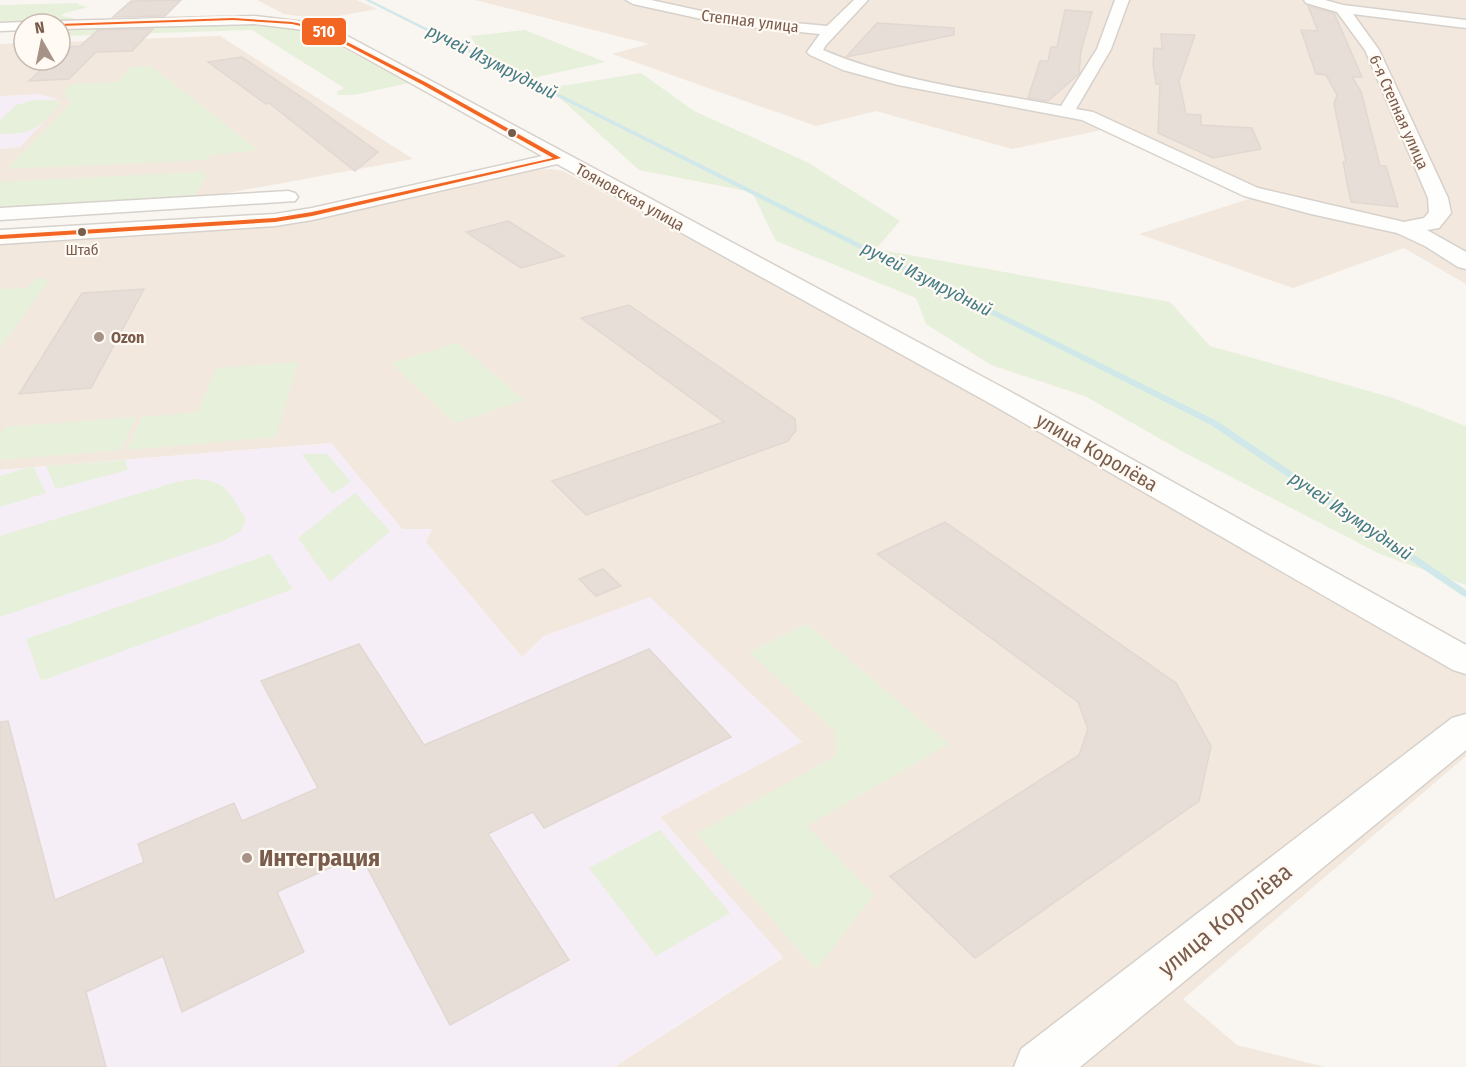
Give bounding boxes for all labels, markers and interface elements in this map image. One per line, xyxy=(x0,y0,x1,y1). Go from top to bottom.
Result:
street label: Степная улица xyxy=(700,6,800,36)
north arrow xyxy=(12,12,72,72)
line badge: 510 xyxy=(301,17,347,46)
text: N xyxy=(34,18,46,38)
water label: ручей Изумрудный xyxy=(423,20,561,104)
text: 510 xyxy=(313,22,336,41)
street label: 6-я Степная улица xyxy=(1365,52,1433,172)
unlabelled marker xyxy=(506,127,518,139)
street label: Тояновская улица xyxy=(572,159,688,235)
marker: Штаб xyxy=(76,226,88,238)
water label: ручей Изумрудный xyxy=(858,237,996,321)
place label: Штаб xyxy=(65,241,99,259)
place label: Ozon xyxy=(111,328,144,347)
marker: Ozon xyxy=(92,330,106,344)
street label: улица Королёва xyxy=(1032,407,1162,497)
water label: ручей Изумрудный xyxy=(1286,467,1416,565)
place label: Интеграция xyxy=(259,844,380,872)
marker: Интеграция xyxy=(240,851,254,865)
street label: улица Королёва xyxy=(1153,858,1297,982)

